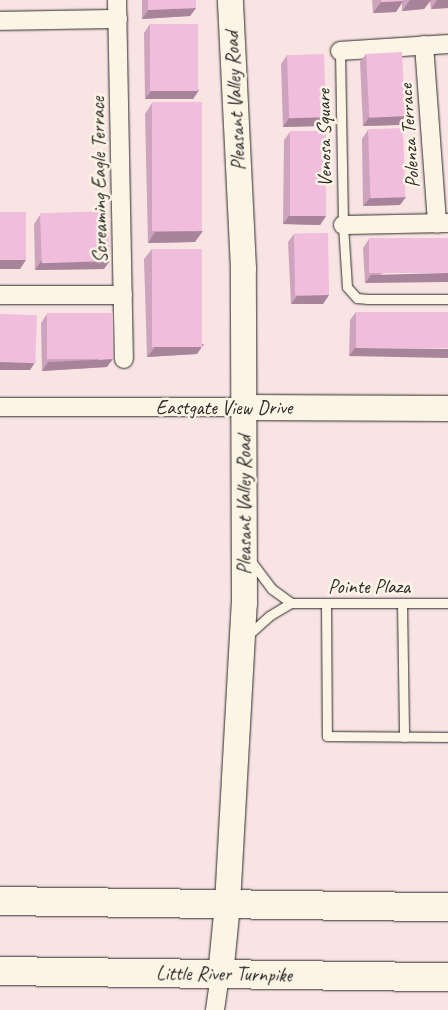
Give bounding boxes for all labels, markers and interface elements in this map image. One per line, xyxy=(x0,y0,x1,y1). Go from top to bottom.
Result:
street label: Pleasant Valley Road xyxy=(219,31,251,171)
street label: Polenza Terrace xyxy=(393,83,425,189)
street label: Venosa Square xyxy=(311,89,337,187)
street label: Screaming Eagle Terrace xyxy=(86,97,112,263)
street label: Eastgate View Drive xyxy=(156,395,292,419)
street label: Pleasant Valley Road xyxy=(232,436,256,574)
street label: Pointe Plaza xyxy=(328,574,410,598)
street label: Little River Turnpike xyxy=(156,961,292,987)

